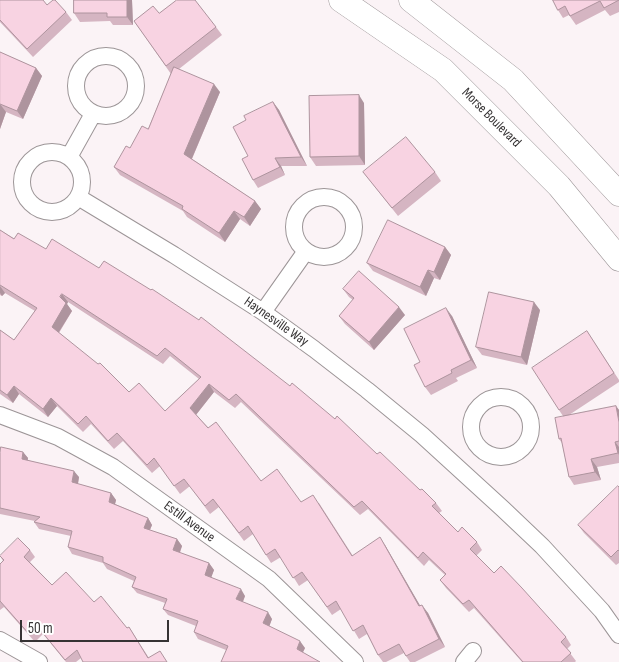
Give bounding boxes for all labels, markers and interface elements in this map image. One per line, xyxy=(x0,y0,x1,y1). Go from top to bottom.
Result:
street label: Morse Boulevard xyxy=(458,85,524,151)
street label: Haynesville Way xyxy=(240,294,312,350)
street label: Estill Avenue xyxy=(160,498,218,546)
scale bar xyxy=(22,610,171,642)
text: 50 m xyxy=(28,619,53,638)

